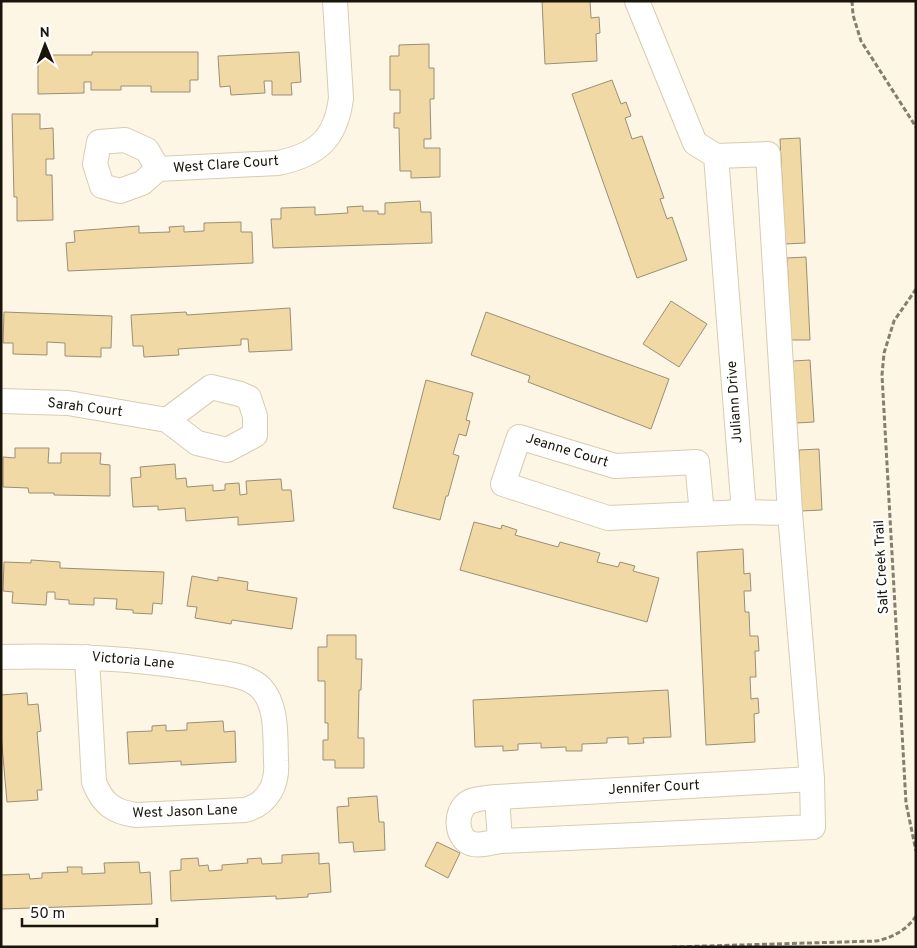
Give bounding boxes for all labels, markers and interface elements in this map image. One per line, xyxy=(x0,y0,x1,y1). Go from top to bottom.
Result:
north arrow xyxy=(20,20,70,70)
text: N xyxy=(40,25,50,42)
street label: West Clare Court xyxy=(173,153,279,177)
street label: Juliann Drive xyxy=(724,360,746,444)
street label: Sarah Court xyxy=(46,395,124,421)
street label: Jeanne Court xyxy=(524,430,610,472)
street label: Salt Creek Trail xyxy=(871,519,893,615)
street label: Victoria Lane xyxy=(91,649,175,673)
street label: Jennifer Court xyxy=(608,777,700,799)
street label: West Jason Lane xyxy=(132,802,238,822)
scale bar xyxy=(22,896,158,928)
text: 50 m xyxy=(30,905,65,924)

